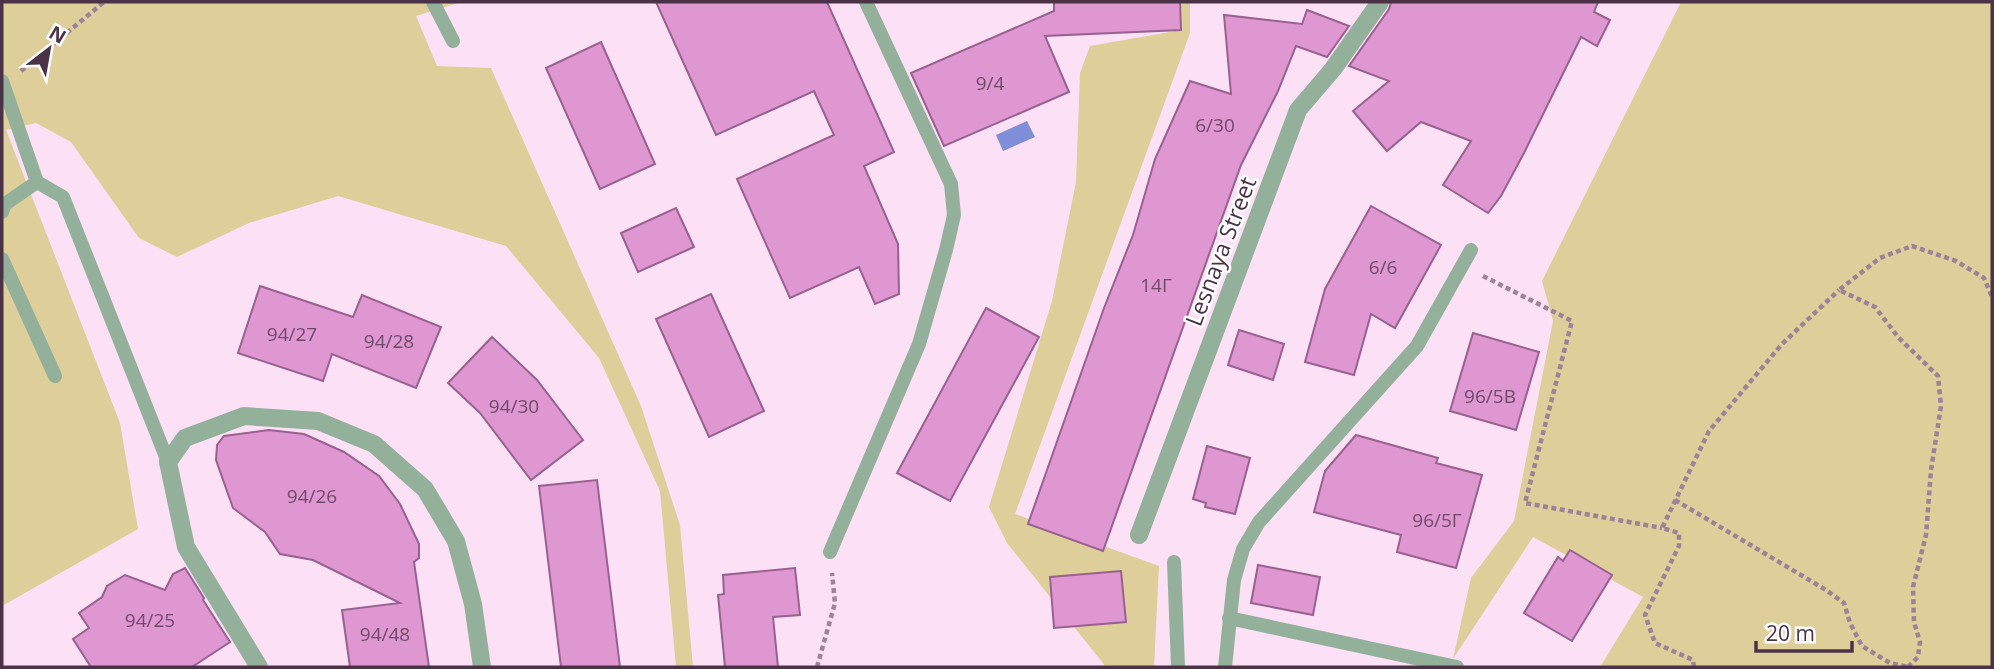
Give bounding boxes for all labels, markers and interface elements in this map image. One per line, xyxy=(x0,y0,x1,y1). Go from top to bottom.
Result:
north arrow xyxy=(14,14,84,84)
text: N xyxy=(44,19,71,50)
house number: 9/4 xyxy=(976,70,1004,96)
house number: 6/30 xyxy=(1195,112,1235,138)
street label: Lesnaya Street xyxy=(1177,172,1263,330)
house number: 6/6 xyxy=(1369,254,1397,280)
house number: 14Г xyxy=(1140,272,1172,298)
house number: 94/27 xyxy=(267,321,317,347)
house number: 94/28 xyxy=(364,328,414,354)
house number: 96/5В xyxy=(1464,383,1516,409)
house number: 94/30 xyxy=(489,393,539,419)
house number: 94/26 xyxy=(287,483,337,509)
house number: 96/5Г xyxy=(1412,507,1462,533)
house number: 94/25 xyxy=(125,607,175,633)
scale bar xyxy=(1756,610,1852,654)
text: 20 m xyxy=(1766,619,1815,647)
house number: 94/48 xyxy=(360,621,410,647)

